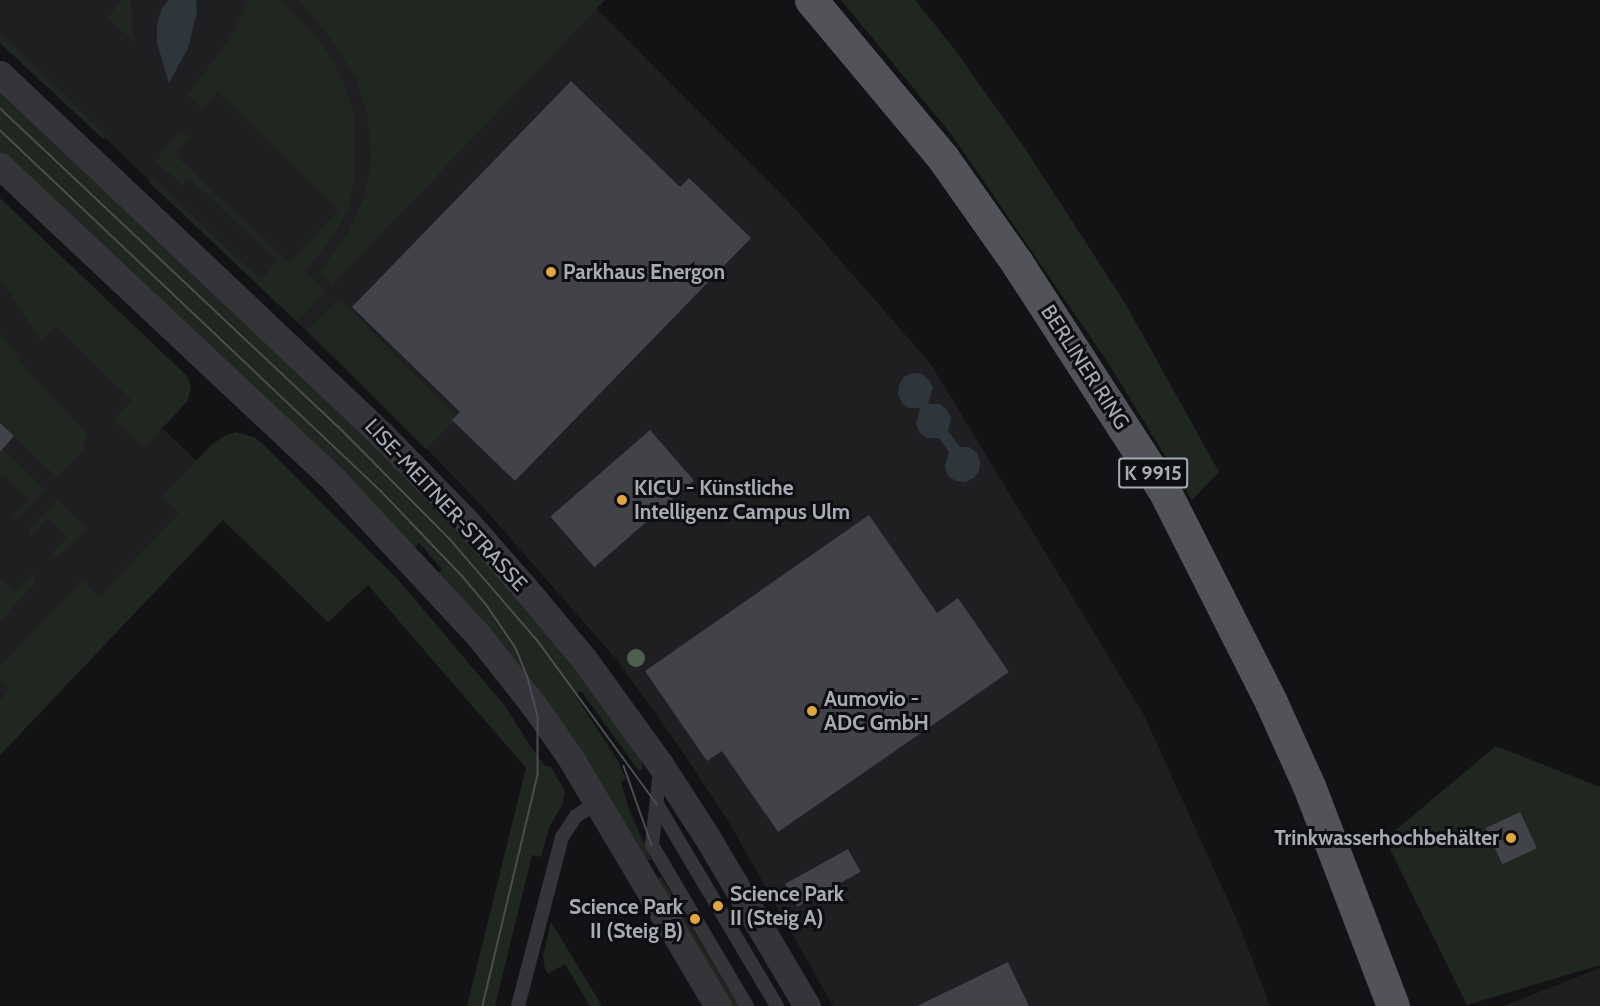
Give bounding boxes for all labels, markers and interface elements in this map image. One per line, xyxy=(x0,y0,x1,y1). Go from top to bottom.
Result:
place label: Parkhaus Energon xyxy=(563,259,725,285)
marker: Parkhaus Energon xyxy=(544,265,558,279)
street label: BERLINER RING xyxy=(1035,300,1135,434)
street label: LISE-MEITNER-STRASSE xyxy=(360,414,532,596)
road number: K 9915 xyxy=(1117,456,1189,490)
place label: KICU - Künstliche Intelligenz Campus Ulm xyxy=(634,475,850,525)
marker: KICU - Künstliche Intelligenz Campus Ulm xyxy=(615,493,629,507)
place label: Aumovio - ADC GmbH xyxy=(824,686,929,736)
marker: Aumovio - ADC GmbH xyxy=(805,704,819,718)
place label: Trinkwasserhochbehälter xyxy=(1274,825,1499,851)
marker: Trinkwasserhochbehälter xyxy=(1504,831,1518,845)
place label: Science Park II (Steig A) xyxy=(730,881,844,931)
place label: Science Park II (Steig B) xyxy=(569,894,683,944)
marker: Science Park II (Steig A) xyxy=(711,899,725,913)
marker: Science Park II (Steig B) xyxy=(688,912,702,926)

